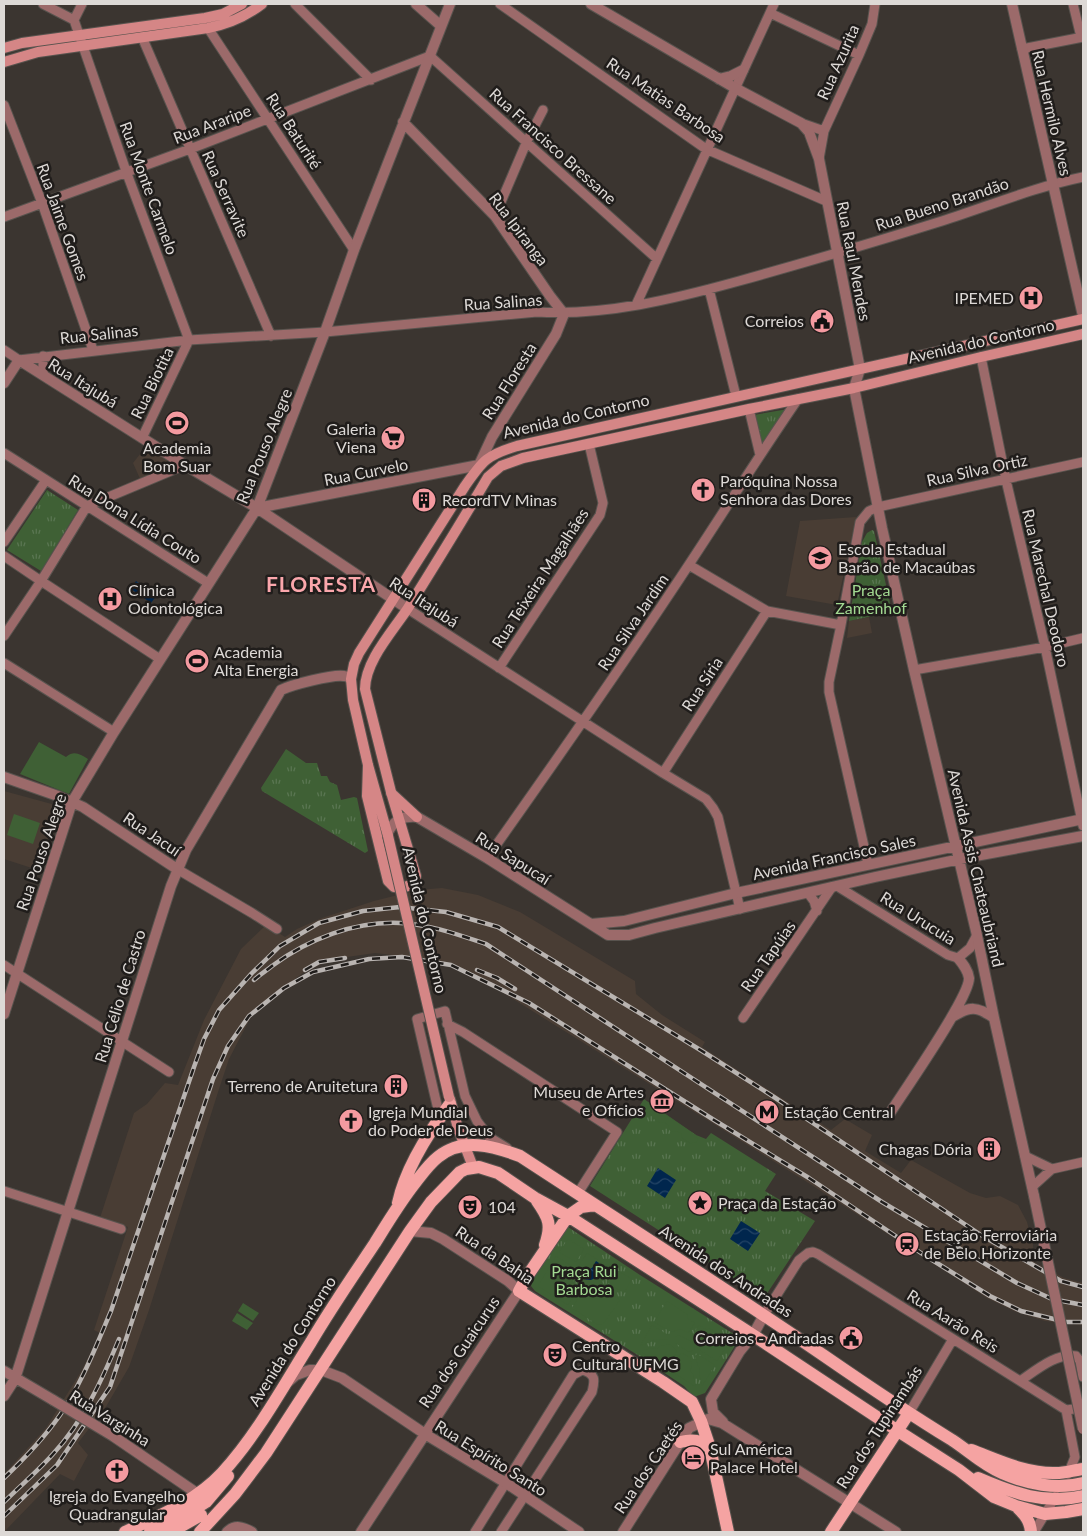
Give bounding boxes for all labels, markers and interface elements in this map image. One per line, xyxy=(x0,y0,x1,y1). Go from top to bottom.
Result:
street label: Rua Azurita xyxy=(812,21,863,102)
street label: Rua Hermilo Alves xyxy=(1029,48,1076,178)
street label: Rua Matias Barbosa xyxy=(603,53,729,146)
street label: Rua Francisco Bressane xyxy=(486,84,621,208)
street label: Rua Baturité xyxy=(263,89,326,172)
street label: Rua Araripe xyxy=(170,100,253,147)
street label: Rua Monte Carmelo xyxy=(117,119,182,257)
street label: Rua Serravite xyxy=(199,147,254,240)
street label: Rua Jaime Gomes xyxy=(33,161,94,283)
street label: Rua Bueno Brandão xyxy=(873,173,1011,234)
street label: Rua Ipiranga xyxy=(486,188,553,269)
street label: Rua Raul Mendes xyxy=(834,199,875,322)
hospital icon: IPEMED xyxy=(1018,285,1044,311)
place label: IPEMED xyxy=(954,288,1014,307)
street label: Rua Salinas xyxy=(463,289,543,314)
public building icon: Correios xyxy=(809,308,835,334)
place label: Correios xyxy=(745,311,804,330)
street label: Avenida do Contorno xyxy=(906,314,1056,367)
street label: Rua Salinas xyxy=(59,320,139,347)
street label: Rua Floresta xyxy=(477,339,540,423)
street label: Rua Biotita xyxy=(126,344,177,422)
street label: Rua Itajubá xyxy=(45,354,121,411)
street label: Rua Pouso Alegre xyxy=(232,385,295,506)
street label: Avenida do Contorno xyxy=(501,389,651,442)
sports icon: Academia Bom Suar xyxy=(164,410,190,436)
place label: Galeria Viena xyxy=(327,419,376,456)
supermarket icon: Galeria Viena xyxy=(380,425,406,451)
place label: Academia Bom Suar xyxy=(143,438,211,475)
street label: Rua Silva Ortiz xyxy=(925,450,1029,489)
street label: Rua Curvelo xyxy=(322,454,410,489)
street label: Rua Dona Lídia Couto xyxy=(65,470,205,567)
place label: Paróquina Nossa Senhora das Dores xyxy=(720,471,852,508)
church icon: Paróquina Nossa Senhora das Dores xyxy=(690,477,716,503)
building icon: RecordTV Minas xyxy=(411,487,437,513)
place label: RecordTV Minas xyxy=(442,490,557,509)
street label: Rua Teixeira Magalhães xyxy=(487,504,592,651)
street label: Rua Marechal Deodoro xyxy=(1019,507,1074,669)
place label: Escola Estadual Barão de Macaúbas xyxy=(838,539,975,576)
school or university icon: Escola Estadual Barão de Macaúbas xyxy=(807,545,833,571)
street label: Rua Silva Jardim xyxy=(593,570,672,674)
district label: FLORESTA xyxy=(266,571,376,596)
street label: Rua Itajubá xyxy=(386,572,462,631)
place label: Clínica Odontológica xyxy=(128,580,223,617)
park label: Praça Zamenhof xyxy=(835,580,907,617)
hospital icon: Clínica Odontológica xyxy=(97,586,123,612)
place label: Academia Alta Energia xyxy=(214,642,299,679)
sports icon: Academia Alta Energia xyxy=(184,648,210,674)
street label: Rua Síria xyxy=(677,653,726,714)
street label: Avenida Assis Chateaubriand xyxy=(944,767,1009,969)
street label: Rua Pouso Alegre xyxy=(12,791,69,913)
street label: Rua Jacuí xyxy=(120,808,185,860)
street label: Rua Sapucaí xyxy=(472,827,555,889)
street label: Avenida Francisco Sales xyxy=(751,830,917,883)
street label: Avenida do Contorno xyxy=(399,845,452,995)
street label: Rua Urucuia xyxy=(877,887,959,948)
street label: Rua Tapúias xyxy=(736,916,799,995)
street label: Rua Célio de Castro xyxy=(90,927,149,1065)
building icon: Terreno de Aruitetura xyxy=(383,1073,409,1099)
place label: Terreno de Aruitetura xyxy=(227,1076,378,1095)
place label: Museu de Artes e Ofícios xyxy=(533,1082,644,1119)
museum icon: Museu de Artes e Ofícios xyxy=(649,1088,675,1114)
metro station icon: Estação Central xyxy=(754,1099,780,1125)
place label: Igreja Mundial do Poder de Deus xyxy=(368,1102,493,1139)
place label: Estação Central xyxy=(784,1102,893,1121)
church icon: Igreja Mundial do Poder de Deus xyxy=(338,1108,364,1134)
building icon: Chagas Dória xyxy=(976,1136,1002,1162)
place label: Chagas Dória xyxy=(878,1139,972,1158)
place icon: Praça da Estação xyxy=(687,1190,713,1216)
place label: Praça da Estação xyxy=(718,1193,836,1212)
theatre icon: 104 xyxy=(457,1194,483,1220)
place label: 104 xyxy=(488,1197,516,1216)
street label: Avenida dos Andradas xyxy=(656,1220,797,1321)
street label: Rua da Bahia xyxy=(452,1221,538,1288)
place label: Estação Ferroviária de Belo Horizonte xyxy=(924,1225,1057,1262)
station icon: Estação Ferroviária de Belo Horizonte xyxy=(894,1231,920,1257)
park label: Praça Rui Barbosa xyxy=(551,1261,617,1298)
street label: Avenida do Contorno xyxy=(244,1272,339,1409)
street label: Rua Aarão Reis xyxy=(904,1285,1003,1356)
street label: Rua dos Guaicurus xyxy=(414,1292,503,1411)
public building icon: Correios - Andradas xyxy=(838,1325,864,1351)
place label: Correios - Andradas xyxy=(695,1328,834,1347)
place label: Centro Cultural UFMG xyxy=(572,1336,679,1373)
theatre icon: Centro Cultural UFMG xyxy=(542,1342,568,1368)
street label: Rua dos Tupinambás xyxy=(832,1362,925,1492)
street label: Rua Varginha xyxy=(67,1385,154,1450)
street label: Rua Espírito Santo xyxy=(432,1416,551,1500)
street label: Rua dos Caetés xyxy=(610,1417,686,1517)
place label: Sul América Palace Hotel xyxy=(710,1439,798,1476)
hotel icon: Sul América Palace Hotel xyxy=(680,1445,706,1471)
church icon: Igreja do Evangelho Quadrangular xyxy=(104,1458,130,1484)
place label: Igreja do Evangelho Quadrangular xyxy=(49,1486,185,1523)

